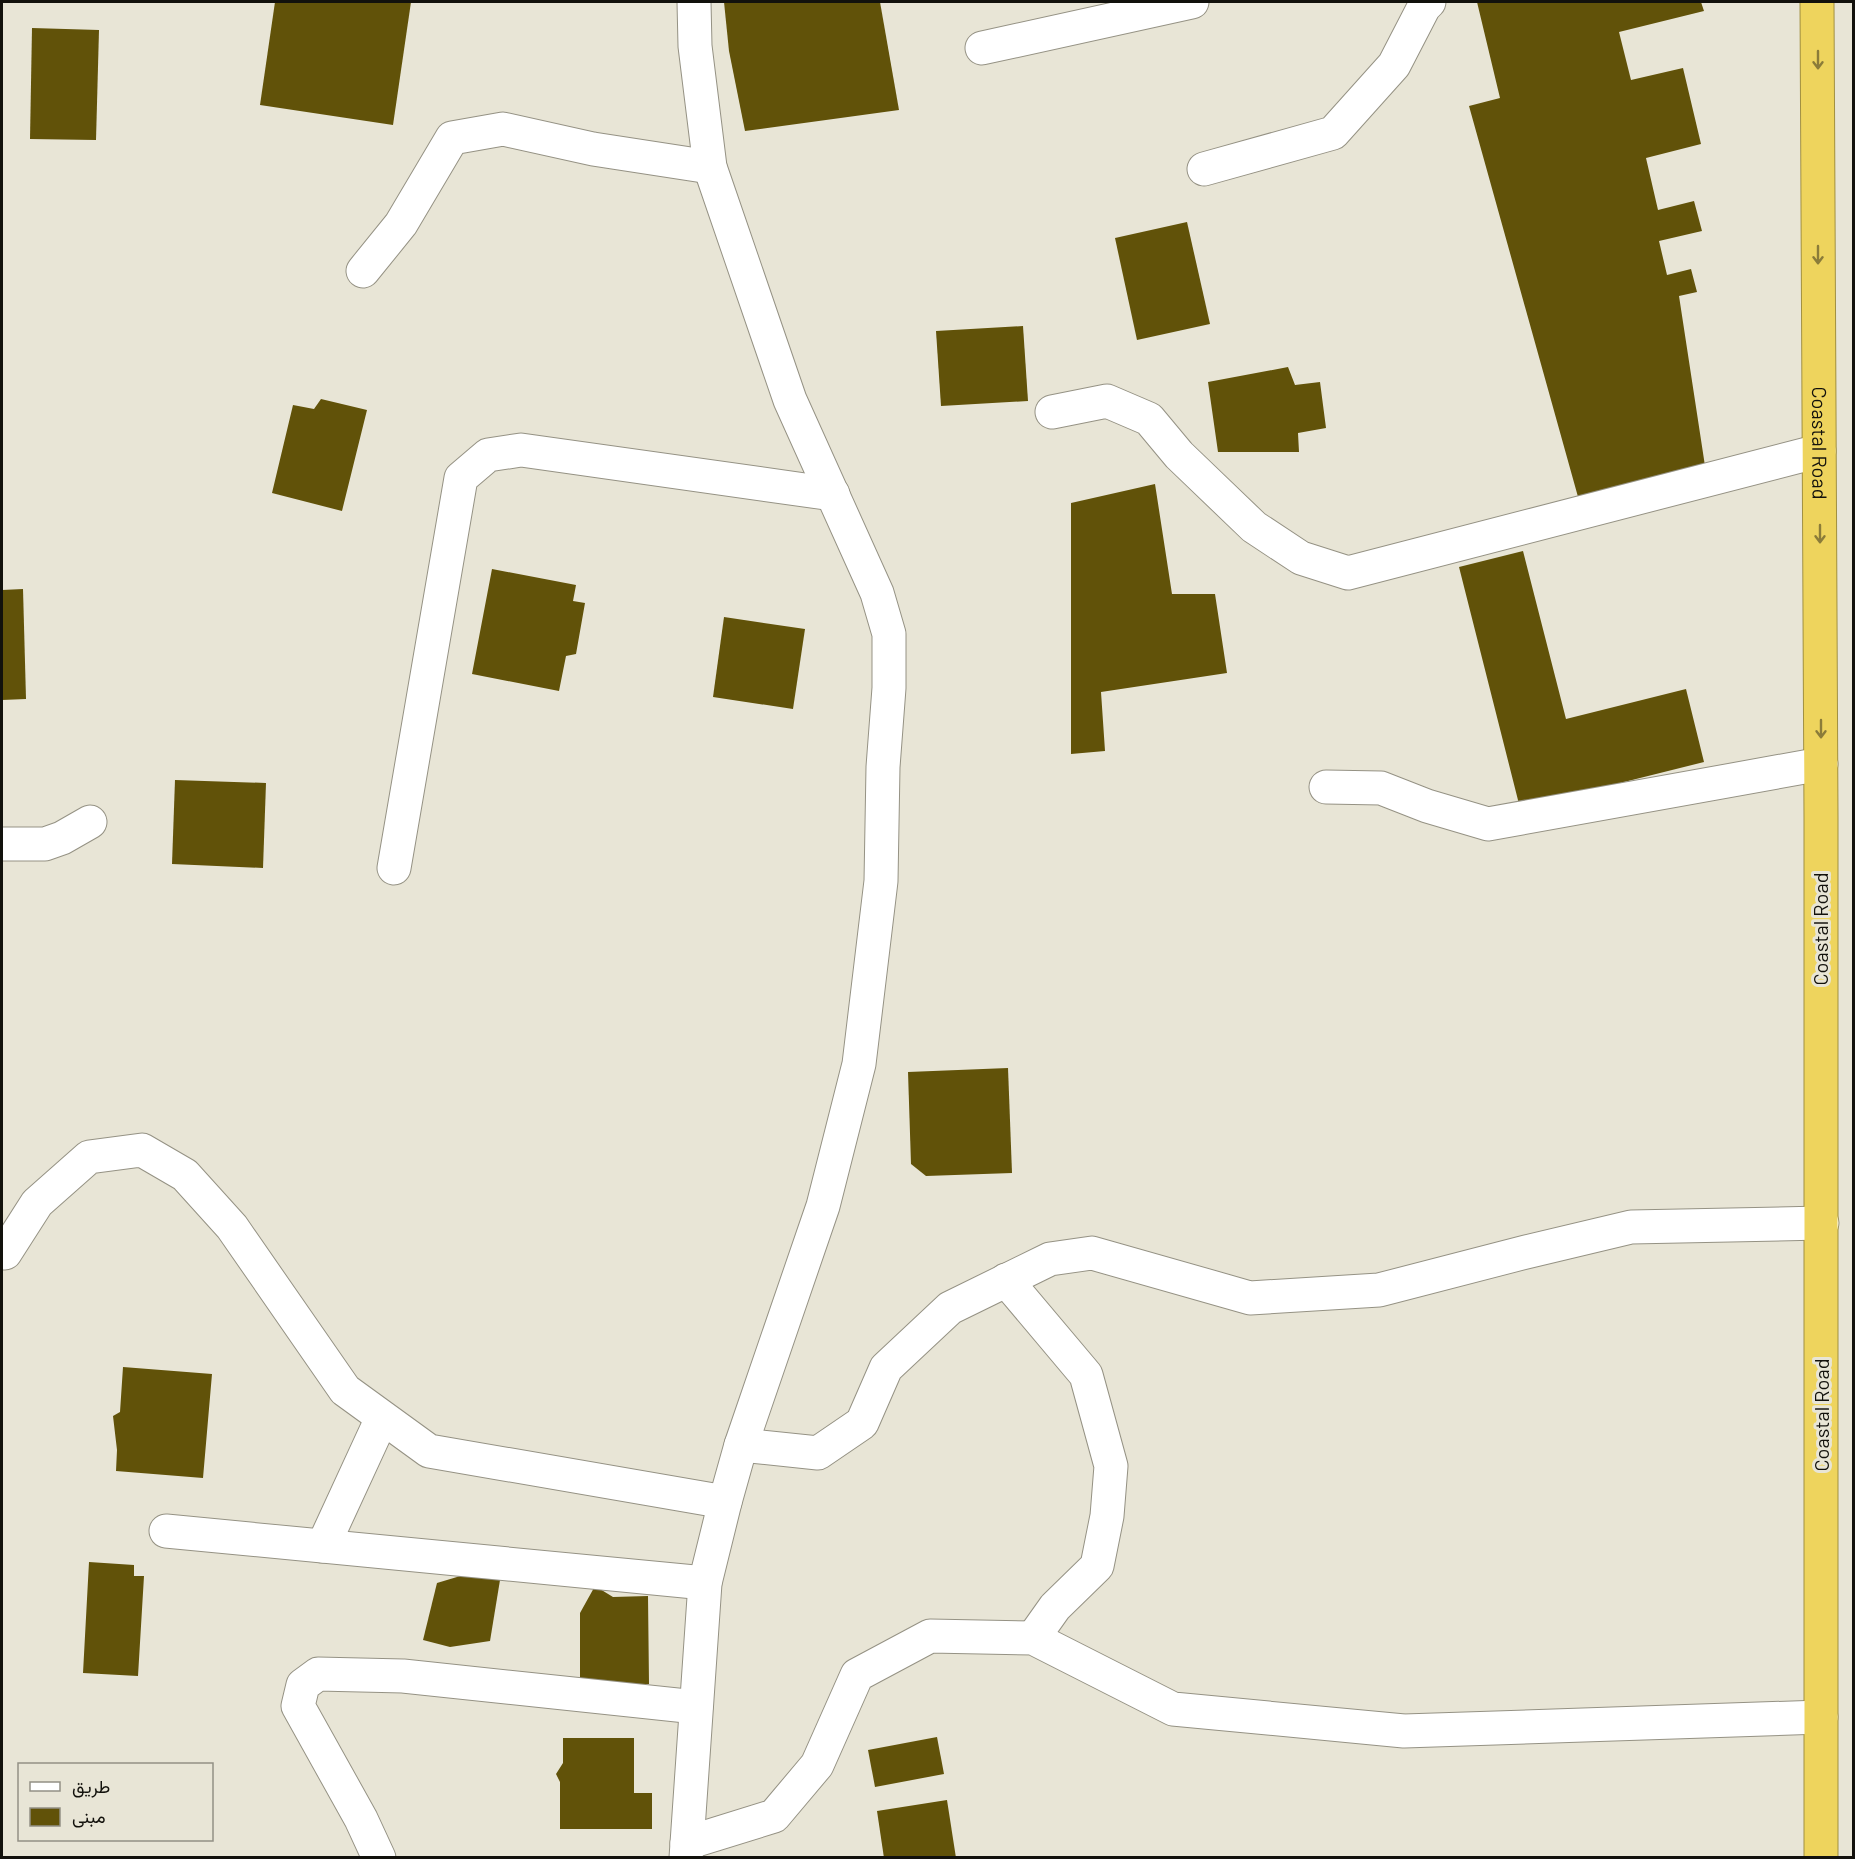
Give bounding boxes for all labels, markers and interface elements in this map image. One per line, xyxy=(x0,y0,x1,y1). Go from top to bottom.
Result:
one-way arrow xyxy=(1812,49,1824,69)
one-way arrow xyxy=(1812,244,1824,264)
street label: Coastal Road xyxy=(1808,386,1832,500)
one-way arrow xyxy=(1814,523,1826,543)
one-way arrow xyxy=(1815,718,1827,738)
street label: Coastal Road xyxy=(1808,872,1832,986)
street label: Coastal Road xyxy=(1809,1358,1833,1472)
legend xyxy=(18,1763,213,1841)
text: طريق xyxy=(72,1775,110,1798)
text: مبنى xyxy=(72,1805,106,1828)

